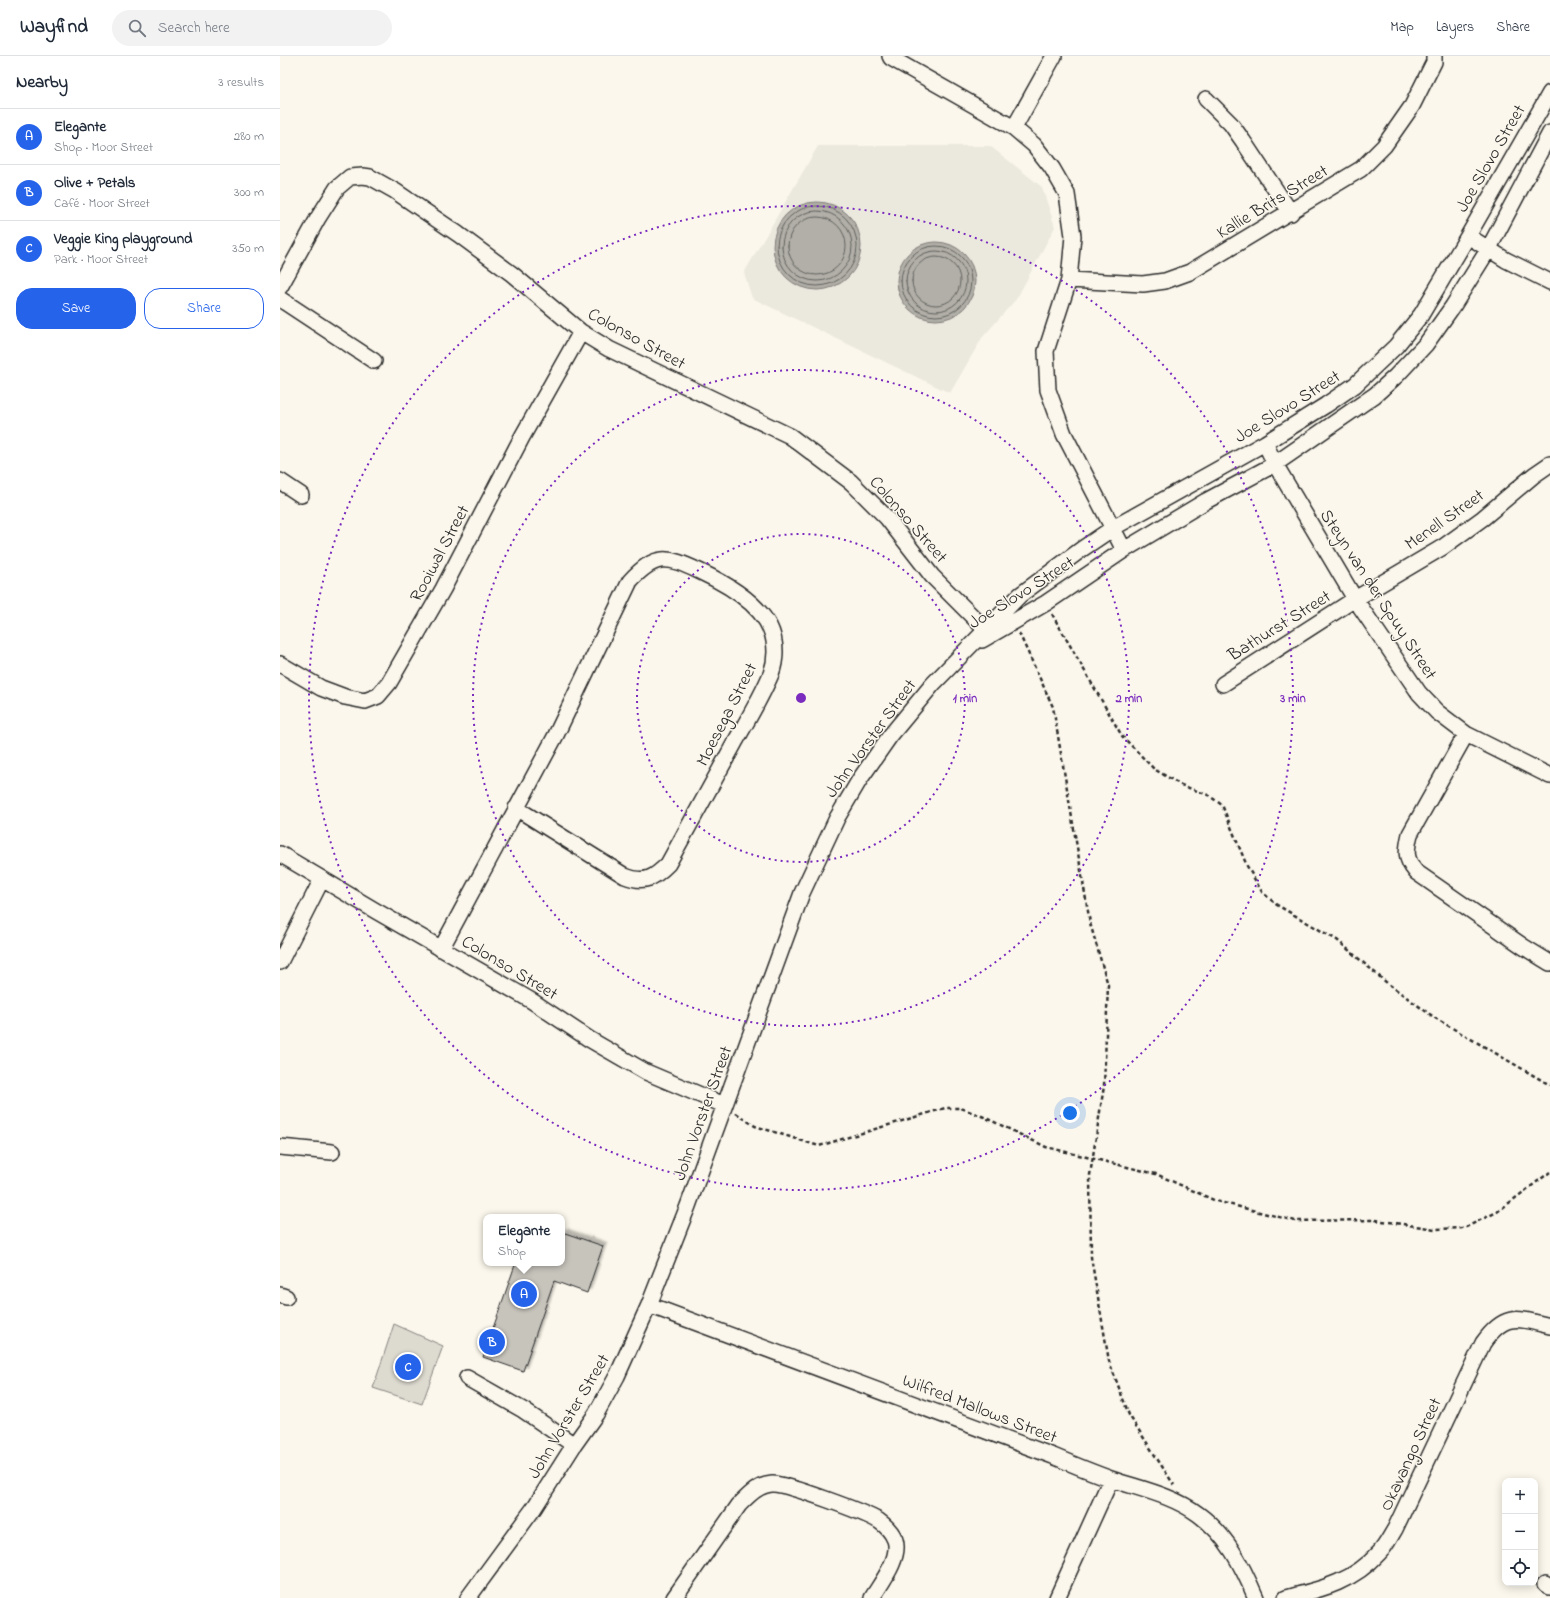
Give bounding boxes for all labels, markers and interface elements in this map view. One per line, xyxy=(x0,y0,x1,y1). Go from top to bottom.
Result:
search box xyxy=(112,10,392,46)
text: Wayfind xyxy=(20,14,88,41)
icon: search xyxy=(126,17,148,39)
text: Search here xyxy=(158,17,230,39)
text: Map xyxy=(1390,17,1414,38)
text: Layers xyxy=(1436,17,1474,38)
text: Share xyxy=(1496,17,1530,38)
text: Nearby xyxy=(16,70,68,95)
text: 3 results xyxy=(218,73,264,92)
street label: Joe Slovo Street xyxy=(1450,100,1533,218)
text: Elegante xyxy=(54,116,106,138)
text: A xyxy=(25,127,33,146)
text: 280 m xyxy=(234,127,264,146)
text: Shop · Moor Street xyxy=(54,138,153,157)
street label: Kallie Brits Street xyxy=(1212,159,1334,246)
text: Olive + Petals xyxy=(54,172,135,194)
text: B xyxy=(25,183,33,202)
text: 300 m xyxy=(234,183,264,202)
text: Café · Moor Street xyxy=(54,194,150,213)
text: Veggie King playground xyxy=(54,228,193,250)
text: C xyxy=(25,239,33,258)
text: 350 m xyxy=(232,239,264,258)
text: Park · Moor Street xyxy=(54,250,148,269)
button: Save xyxy=(16,288,136,329)
button: Share xyxy=(144,288,264,329)
street label: Colonso Street xyxy=(582,302,690,377)
street label: Joe Slovo Street xyxy=(1230,365,1346,451)
street label: Colonso Street xyxy=(862,471,953,570)
street label: Menell Street xyxy=(1400,484,1490,558)
street label: Rooiwal Street xyxy=(404,501,477,607)
street label: Steyn van der Spuy Street xyxy=(1312,505,1442,686)
street label: Joe Slovo Street xyxy=(964,551,1080,637)
street label: Bathurst Street xyxy=(1223,585,1337,669)
street label: Moesega Street xyxy=(690,659,766,772)
street label: John Vorster Street xyxy=(819,674,924,804)
text: 1 min xyxy=(953,690,977,708)
text: 2 min xyxy=(1115,690,1142,708)
text: 3 min xyxy=(1279,690,1306,708)
centre of rings xyxy=(794,691,808,705)
street label: Colonso Street xyxy=(456,930,562,1008)
street label: John Vorster Street xyxy=(667,1043,740,1185)
your location xyxy=(1060,1103,1080,1123)
popup xyxy=(483,1214,565,1266)
text: Elegante xyxy=(498,1220,550,1242)
text: Shop xyxy=(498,1242,526,1261)
pin: A xyxy=(511,1279,537,1309)
pin: B xyxy=(479,1327,505,1357)
street label: John Vorster Street xyxy=(522,1350,617,1484)
pin: C xyxy=(395,1352,421,1382)
street label: Wilfred Mallows Street xyxy=(898,1368,1061,1451)
street label: Okavango Street xyxy=(1374,1394,1450,1516)
map controls xyxy=(1502,1478,1538,1586)
button: + xyxy=(1502,1478,1538,1514)
button: − xyxy=(1502,1514,1538,1550)
button: locate xyxy=(1502,1550,1538,1586)

